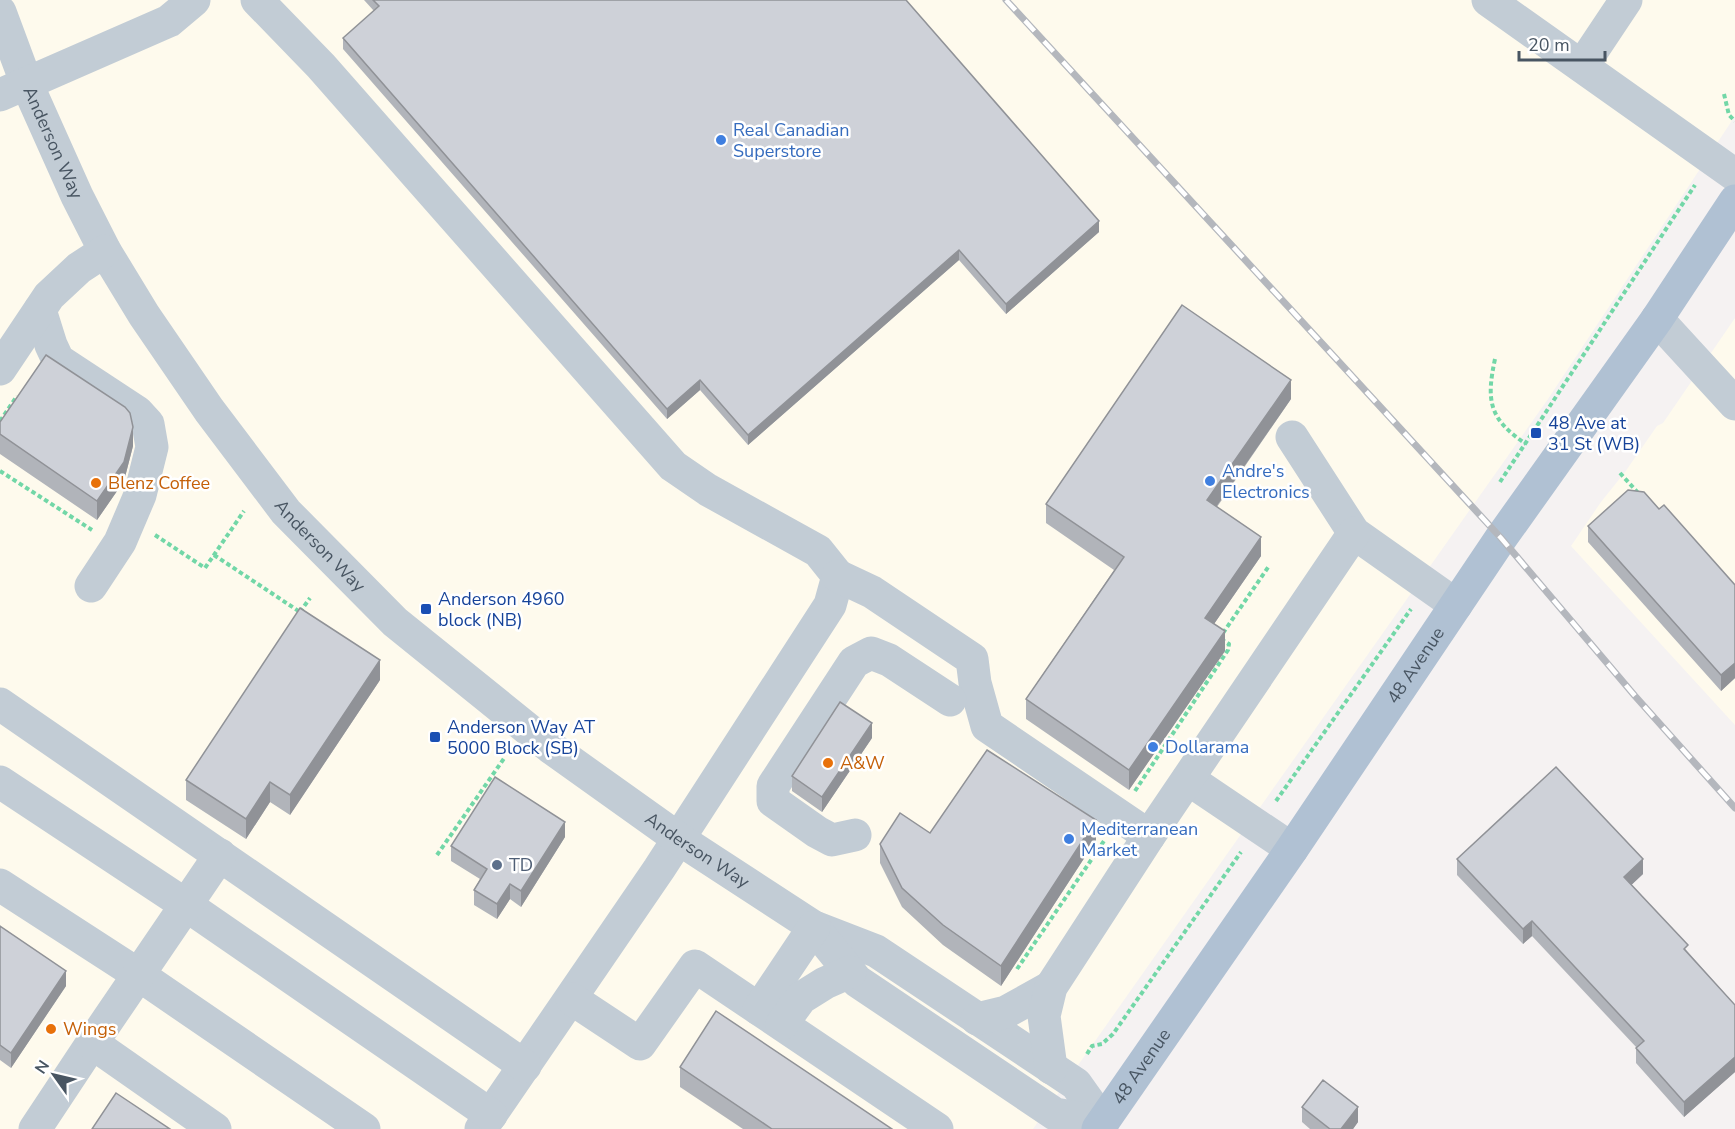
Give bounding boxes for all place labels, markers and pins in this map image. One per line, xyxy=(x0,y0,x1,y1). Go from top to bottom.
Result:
place label: Real Canadian Superstore xyxy=(733,118,849,163)
marker: Real Canadian Superstore xyxy=(714,133,728,147)
place label: 48 Ave at 31 St (WB) xyxy=(1548,411,1640,456)
marker: 48 Ave at 31 St (WB) xyxy=(1529,426,1543,440)
place label: Andre's Electronics xyxy=(1222,459,1310,504)
place label: Blenz Coffee xyxy=(108,471,210,495)
marker: Andre's Electronics xyxy=(1203,474,1217,488)
marker: Blenz Coffee xyxy=(89,476,103,490)
place label: Anderson 4960 block (NB) xyxy=(438,587,565,632)
marker: Anderson 4960 block (NB) xyxy=(419,602,433,616)
place label: Anderson Way AT 5000 Block (SB) xyxy=(447,715,595,760)
marker: Anderson Way AT 5000 Block (SB) xyxy=(428,730,442,744)
place label: Dollarama xyxy=(1165,735,1249,759)
marker: Dollarama xyxy=(1146,740,1160,754)
place label: A&W xyxy=(840,751,885,775)
marker: A&W xyxy=(821,756,835,770)
place label: Mediterranean Market xyxy=(1081,817,1198,862)
marker: Mediterranean Market xyxy=(1062,832,1076,846)
place label: TD xyxy=(509,853,533,877)
marker: TD xyxy=(490,858,504,872)
place label: Wings xyxy=(63,1017,116,1041)
marker: Wings xyxy=(44,1022,58,1036)

